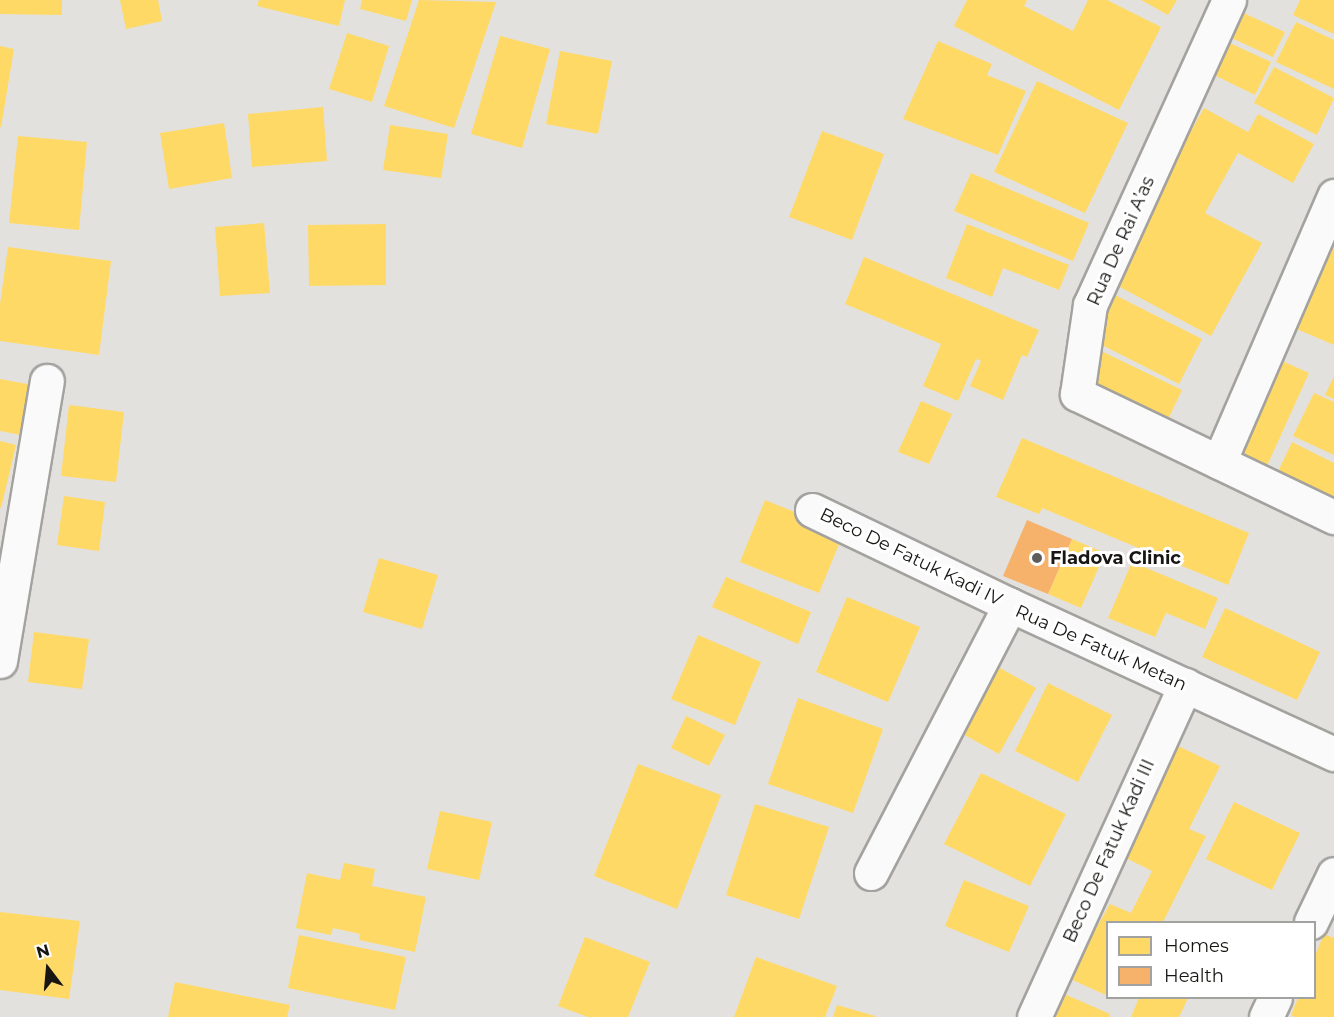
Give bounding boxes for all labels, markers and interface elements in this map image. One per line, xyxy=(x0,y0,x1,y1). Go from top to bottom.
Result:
street label: Rua De Rai A’as xyxy=(1083,173,1159,309)
street label: Beco De Fatuk Kadi IV xyxy=(816,503,1006,611)
place label: Fladova Clinic xyxy=(1050,547,1181,569)
marker: Fladova Clinic xyxy=(1028,549,1046,567)
street label: Rua De Fatuk Metan xyxy=(1012,600,1190,696)
street label: Beco De Fatuk Kadi III xyxy=(1059,756,1159,946)
legend xyxy=(1106,921,1316,999)
text: Homes xyxy=(1164,935,1229,957)
north arrow xyxy=(18,939,78,999)
text: N xyxy=(34,940,52,962)
text: Health xyxy=(1164,965,1224,987)

